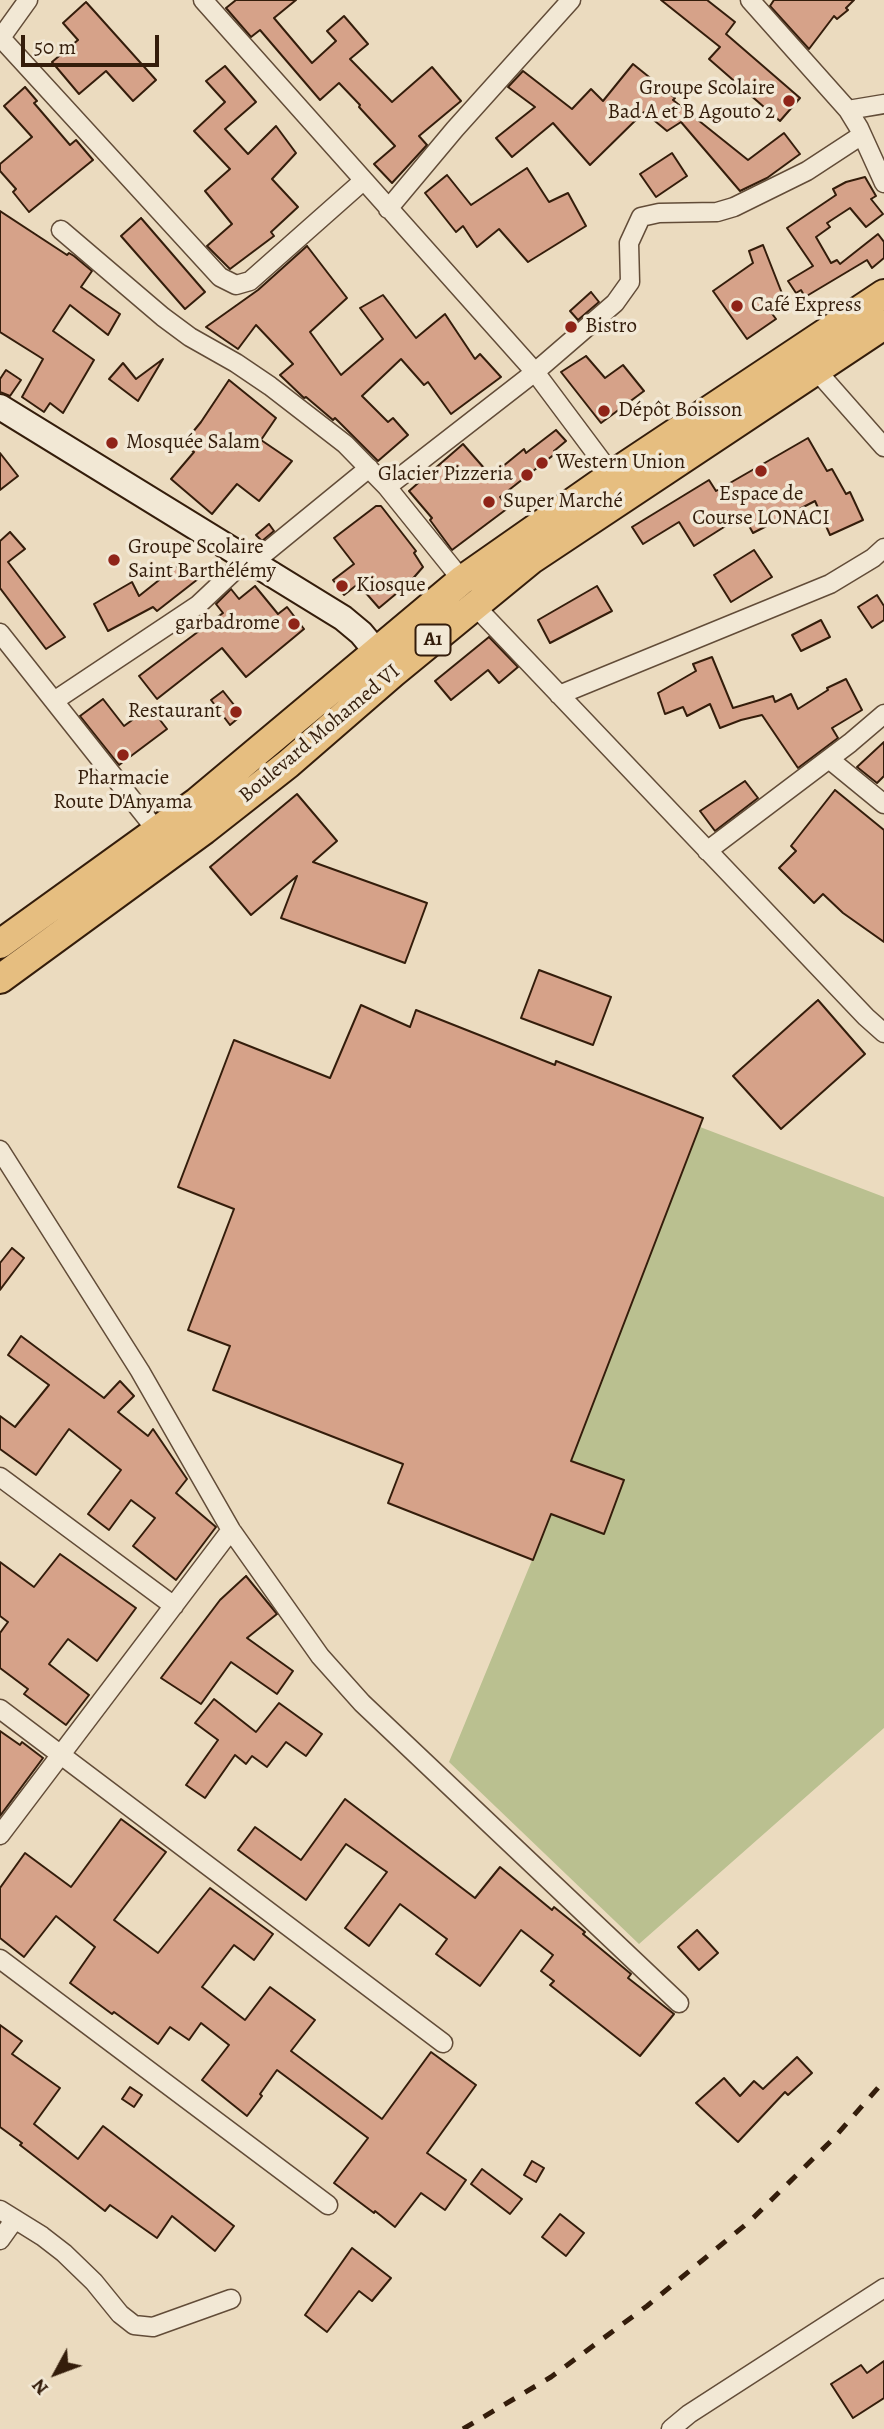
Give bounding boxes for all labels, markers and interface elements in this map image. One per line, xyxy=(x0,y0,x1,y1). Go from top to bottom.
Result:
scale bar xyxy=(24,21,163,65)
text: 50 m xyxy=(34,33,76,61)
place label: Groupe Scolaire Bad A et B Agouto 2 xyxy=(608,76,775,126)
marker: Groupe Scolaire Bad A et B Agouto 2 xyxy=(781,93,797,109)
place label: Café Express xyxy=(751,293,862,319)
marker: Café Express xyxy=(729,298,745,314)
place label: Bistro xyxy=(585,314,637,340)
marker: Bistro xyxy=(563,319,579,335)
place label: Dépôt Boisson xyxy=(618,398,742,424)
marker: Dépôt Boisson xyxy=(596,403,612,419)
place label: Mosquée Salam xyxy=(126,430,260,456)
marker: Mosquée Salam xyxy=(104,435,120,451)
place label: Western Union xyxy=(556,450,685,476)
marker: Western Union xyxy=(534,455,550,471)
place label: Glacier Pizzeria xyxy=(378,462,513,488)
marker: Espace de Course LONACI xyxy=(753,463,769,479)
marker: Glacier Pizzeria xyxy=(519,467,535,483)
place label: Espace de Course LONACI xyxy=(692,482,830,532)
place label: Super Marché xyxy=(503,489,623,515)
marker: Super Marché xyxy=(481,494,497,510)
place label: Groupe Scolaire Saint Barthélémy xyxy=(128,535,276,585)
marker: Groupe Scolaire Saint Barthélémy xyxy=(106,552,122,568)
place label: Kiosque xyxy=(356,573,426,599)
marker: Kiosque xyxy=(334,578,350,594)
place label: garbadrome xyxy=(175,611,280,637)
marker: garbadrome xyxy=(286,616,302,632)
road number: A1 xyxy=(416,624,450,656)
street label: Boulevard Mohamed VI xyxy=(234,659,406,809)
place label: Restaurant xyxy=(128,699,222,725)
marker: Restaurant xyxy=(228,704,244,720)
marker: Pharmacie Route D'Anyama xyxy=(115,747,131,763)
place label: Pharmacie Route D'Anyama xyxy=(53,766,193,816)
north arrow xyxy=(21,2338,91,2408)
text: N xyxy=(26,2373,55,2401)

